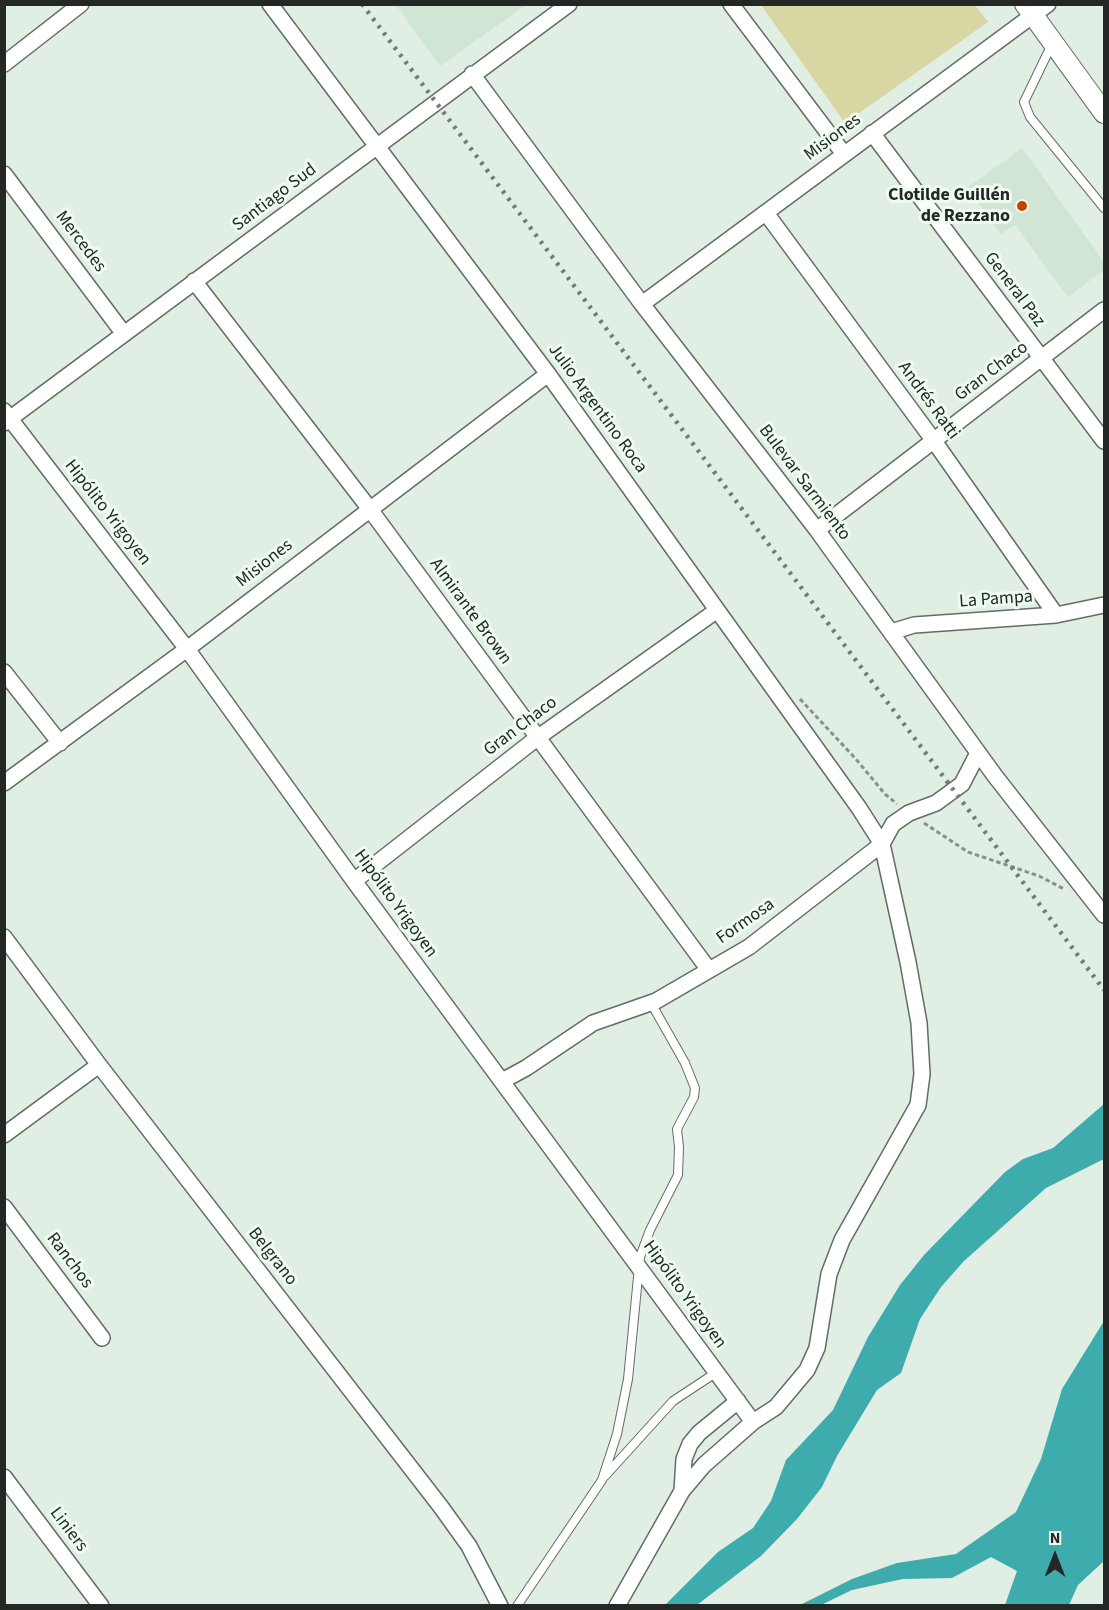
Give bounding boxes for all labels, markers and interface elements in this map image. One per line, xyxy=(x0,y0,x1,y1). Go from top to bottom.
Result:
street label: Misiones xyxy=(800,110,866,166)
street label: Santiago Sud xyxy=(229,159,321,237)
place label: Clotilde Guillén de Rezzano xyxy=(888,185,1010,228)
marker: Clotilde Guillén de Rezzano xyxy=(1015,199,1029,213)
street label: Mercedes xyxy=(50,207,110,277)
street label: General Paz xyxy=(979,248,1049,332)
street label: Gran Chaco xyxy=(951,337,1033,407)
street label: Julio Argentino Roca xyxy=(543,340,651,478)
street label: Andrés Ratti xyxy=(893,358,963,444)
street label: Bulevar Sarmiento xyxy=(753,421,855,545)
street label: Hipólito Yrigoyen xyxy=(59,456,155,570)
street label: Misiones xyxy=(233,535,297,593)
street label: Almirante Brown xyxy=(424,555,516,669)
street label: La Pampa xyxy=(959,587,1033,613)
street label: Gran Chaco xyxy=(480,692,562,762)
street label: Hipólito Yrigoyen xyxy=(349,846,441,962)
street label: Formosa xyxy=(713,894,779,950)
street label: Belgrano xyxy=(243,1224,301,1290)
street label: Ranchos xyxy=(41,1229,97,1293)
street label: Hipólito Yrigoyen xyxy=(638,1237,730,1353)
street label: Liniers xyxy=(44,1503,92,1557)
north arrow xyxy=(1025,1526,1085,1586)
text: N xyxy=(1050,1527,1060,1549)

